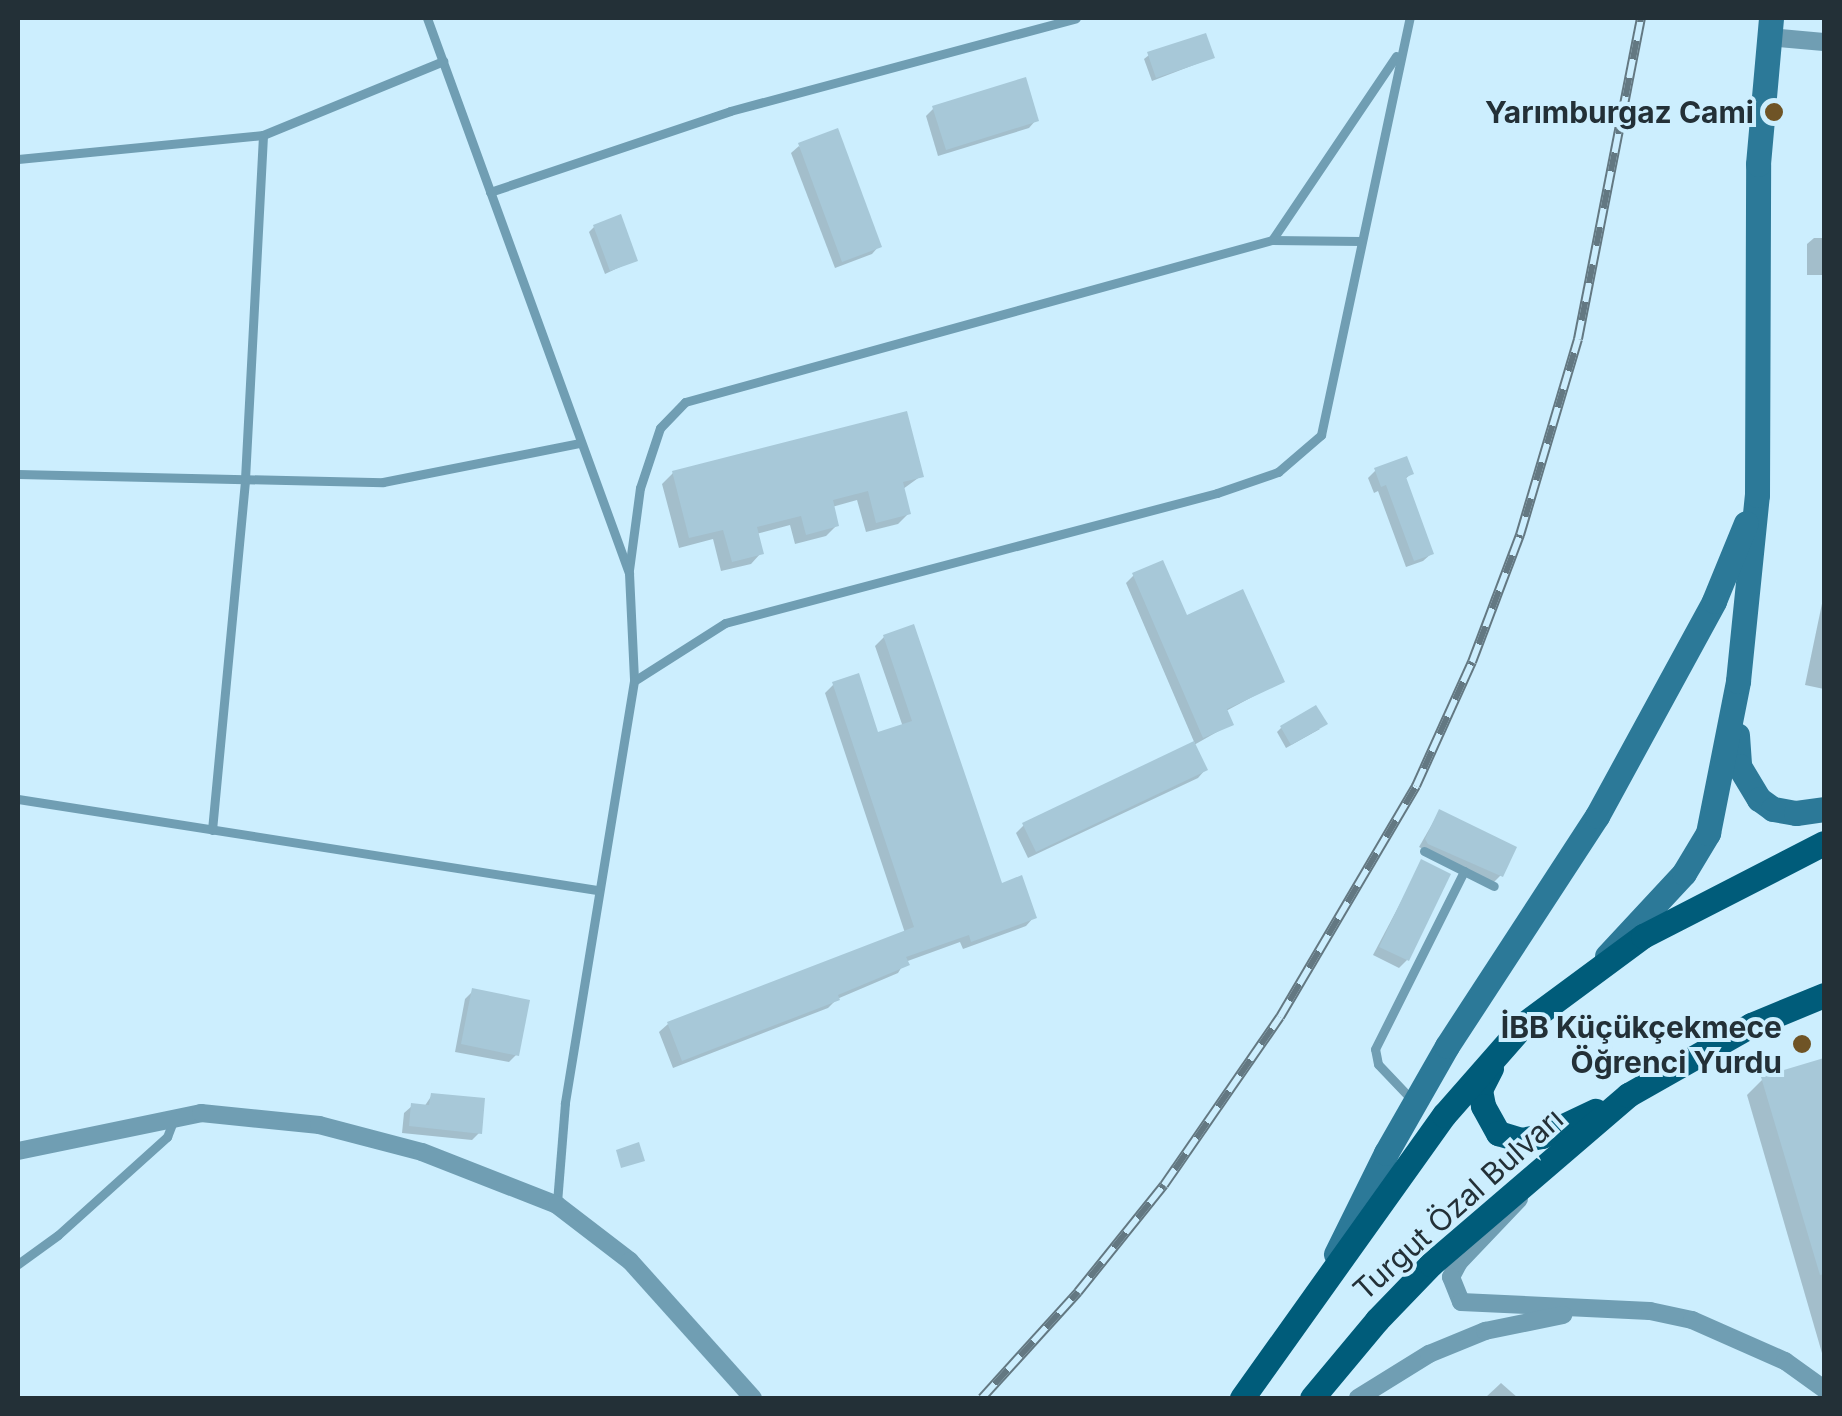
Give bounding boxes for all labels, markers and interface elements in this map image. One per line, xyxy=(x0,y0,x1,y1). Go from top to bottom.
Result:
place label: Yarımburgaz Cami xyxy=(1485,94,1754,130)
marker: Yarımburgaz Cami xyxy=(1763,101,1785,123)
place label: İBB Küçükçekmece Öğrenci Yurdu xyxy=(1501,1009,1782,1080)
marker: İBB Küçükçekmece Öğrenci Yurdu xyxy=(1791,1033,1813,1055)
street label: Turgut Özal Bulvarı xyxy=(1346,1100,1570,1308)

